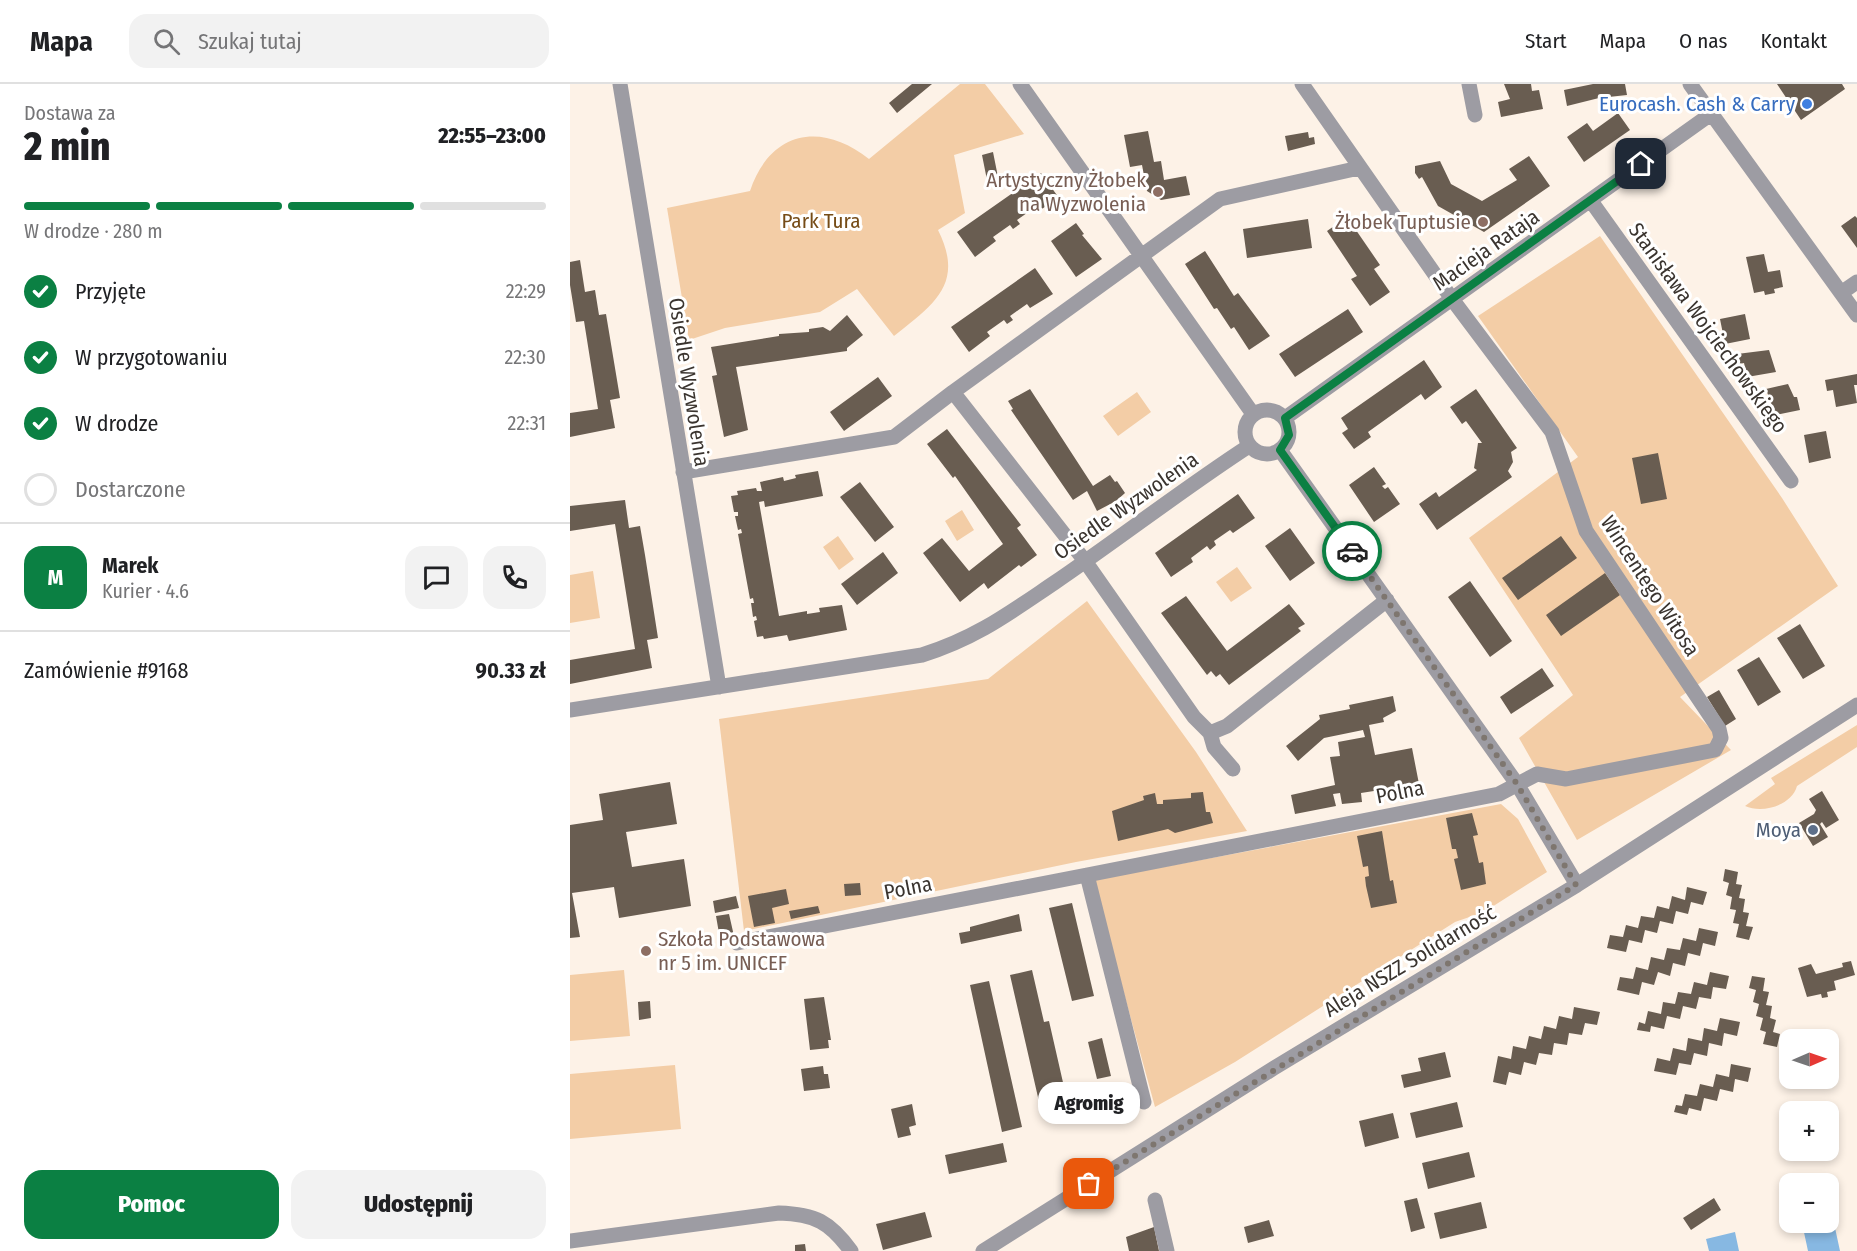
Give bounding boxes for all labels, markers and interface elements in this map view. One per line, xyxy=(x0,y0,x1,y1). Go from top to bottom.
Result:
search box xyxy=(129,14,549,68)
text: Mapa xyxy=(30,25,93,58)
icon: search xyxy=(150,25,183,58)
text: Szukaj tutaj xyxy=(198,28,302,55)
text: Start xyxy=(1525,28,1567,54)
text: Mapa xyxy=(1600,28,1646,54)
text: O nas xyxy=(1679,28,1727,54)
text: Kontakt xyxy=(1760,28,1827,54)
place label: Eurocash. Cash & Carry xyxy=(1599,91,1796,117)
marker: Eurocash. Cash & Carry xyxy=(1800,97,1814,111)
text: Dostawa za xyxy=(24,101,116,125)
text: 22:55–23:00 xyxy=(438,122,546,149)
text: 2 min xyxy=(24,124,110,170)
pin xyxy=(1615,138,1666,189)
icon: home xyxy=(1624,147,1657,180)
place label: Artystyczny Żłobek na Wyzwolenia xyxy=(986,167,1146,217)
marker: Artystyczny Żłobek na Wyzwolenia xyxy=(1151,185,1165,199)
street label: Macieja Rataja xyxy=(1428,204,1544,296)
park label: Park Tura xyxy=(781,208,861,234)
place label: Żłobek Tuptusie xyxy=(1335,209,1471,235)
marker: Żłobek Tuptusie xyxy=(1476,215,1490,229)
street label: Stanisława Wojciechowskiego xyxy=(1623,218,1793,438)
text: W drodze · 280 m xyxy=(24,219,163,243)
icon: check xyxy=(24,275,57,308)
text: Przyjęte xyxy=(75,278,146,305)
text: 22:29 xyxy=(506,279,546,303)
street label: Osiedle Wyzwolenia xyxy=(663,296,715,468)
icon: check xyxy=(24,341,57,374)
text: W przygotowaniu xyxy=(75,344,228,371)
text: 22:30 xyxy=(505,345,546,369)
icon: check xyxy=(24,407,57,440)
text: W drodze xyxy=(75,410,158,437)
text: 22:31 xyxy=(508,411,546,435)
street label: Osiedle Wyzwolenia xyxy=(1049,446,1203,566)
text: Dostarczone xyxy=(75,476,186,503)
street label: Wincentego Witosa xyxy=(1595,511,1705,661)
courier xyxy=(1322,521,1382,581)
icon: car xyxy=(1336,535,1369,568)
button: chat xyxy=(405,546,468,609)
button: phone xyxy=(483,546,546,609)
text: Marek xyxy=(102,552,159,579)
text: M xyxy=(48,564,63,591)
text: Kurier · 4.6 xyxy=(102,579,189,603)
text: Zamówienie #9168 xyxy=(24,657,189,684)
text: 90.33 zł xyxy=(476,657,546,684)
street label: Polna xyxy=(1374,775,1426,809)
place label: Moya xyxy=(1756,817,1801,843)
marker: Moya xyxy=(1806,823,1820,837)
street label: Polna xyxy=(882,871,934,905)
street label: Aleja NSZZ Solidarność xyxy=(1319,899,1501,1023)
place label: Szkoła Podstawowa nr 5 im. UNICEF xyxy=(658,926,825,976)
marker: Szkoła Podstawowa nr 5 im. UNICEF xyxy=(639,944,653,958)
north arrow xyxy=(1779,1029,1839,1089)
map controls xyxy=(1779,1029,1839,1233)
callout: Agromig xyxy=(1038,1082,1140,1124)
text: Agromig xyxy=(1054,1091,1124,1115)
button: + xyxy=(1779,1101,1839,1161)
pin xyxy=(1063,1158,1114,1209)
icon: bag xyxy=(1072,1167,1105,1200)
button: Pomoc xyxy=(24,1170,279,1239)
button: Udostępnij xyxy=(291,1170,546,1239)
button: − xyxy=(1779,1173,1839,1233)

